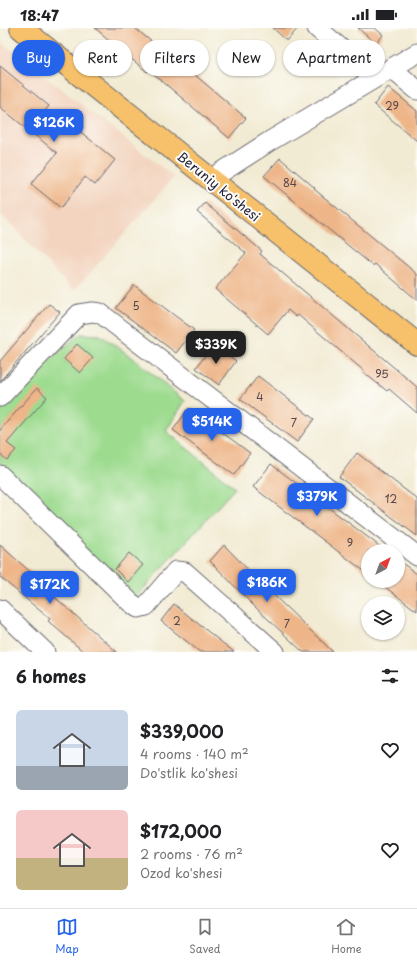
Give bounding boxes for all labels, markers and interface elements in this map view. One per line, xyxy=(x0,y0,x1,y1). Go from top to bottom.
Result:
text: 18:47 xyxy=(20,3,59,26)
chip: Buy xyxy=(12,40,65,76)
chip: Rent xyxy=(73,40,132,76)
chip: Filters xyxy=(140,40,209,76)
chip: New xyxy=(217,40,275,76)
chip: Apartment xyxy=(283,40,385,76)
house number: 29 xyxy=(385,97,399,114)
pin: $126K xyxy=(26,109,82,143)
text: $126K xyxy=(33,112,75,131)
street label: Beruniy ko'shesi xyxy=(173,147,265,225)
house number: 84 xyxy=(283,174,297,191)
house number: 5 xyxy=(132,297,140,314)
pin: $339K xyxy=(188,331,244,365)
text: $339K xyxy=(195,334,237,353)
house number: 95 xyxy=(375,365,389,382)
house number: 4 xyxy=(256,388,264,405)
pin: $514K xyxy=(184,408,240,442)
text: $514K xyxy=(192,411,232,430)
house number: 7 xyxy=(291,414,297,431)
pin: $379K xyxy=(289,483,345,517)
text: $379K xyxy=(296,486,338,505)
house number: 12 xyxy=(385,490,398,507)
house number: 9 xyxy=(347,534,353,551)
north arrow xyxy=(361,544,405,588)
map controls xyxy=(361,544,405,640)
pin: $186K xyxy=(239,569,295,603)
pin: $172K xyxy=(22,571,78,605)
text: $186K xyxy=(247,572,287,591)
text: $172K xyxy=(30,574,70,593)
button: layers xyxy=(361,596,405,640)
house number: 2 xyxy=(173,612,181,629)
house number: 7 xyxy=(284,615,290,632)
text: 6 homes xyxy=(16,663,86,689)
icon: filters xyxy=(379,665,401,687)
text: $339,000 xyxy=(140,718,224,744)
icon: home xyxy=(48,726,96,774)
icon: heart xyxy=(379,739,401,761)
text: 4 rooms · 140 m² xyxy=(140,744,249,763)
text: Do'stlik ko'shesi xyxy=(140,763,238,782)
text: $172,000 xyxy=(140,818,222,844)
icon: home xyxy=(48,826,96,874)
icon: heart xyxy=(379,839,401,861)
text: 2 rooms · 76 m² xyxy=(140,844,243,863)
text: Ozod ko'shesi xyxy=(140,863,223,882)
tab: Map xyxy=(55,916,79,957)
tab: Saved xyxy=(189,916,221,957)
tab: Home xyxy=(331,916,362,957)

